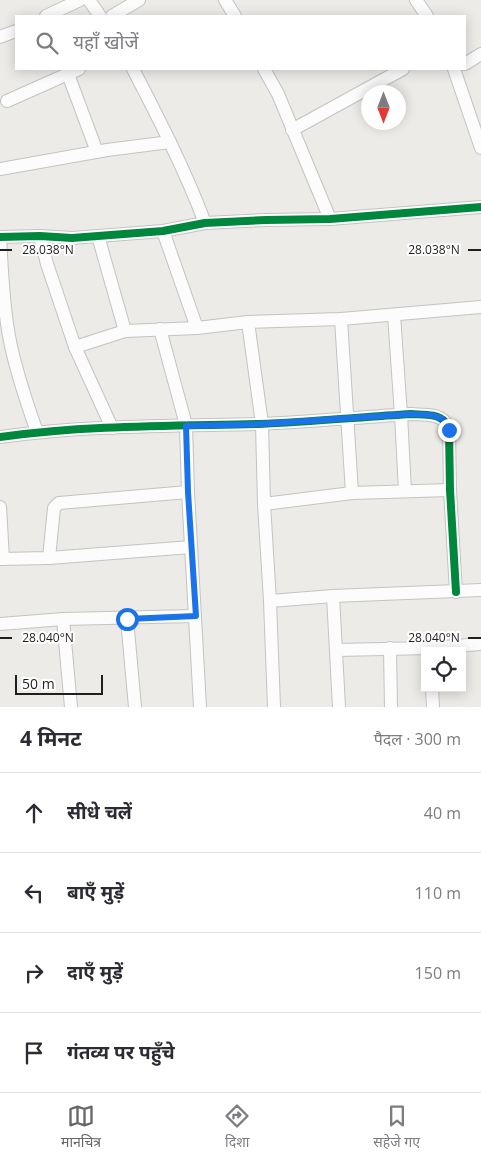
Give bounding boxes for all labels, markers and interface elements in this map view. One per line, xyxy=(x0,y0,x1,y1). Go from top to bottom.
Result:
search box xyxy=(15,15,466,70)
icon: search xyxy=(33,29,61,57)
text: यहाँ खोजें xyxy=(73,29,139,55)
north arrow xyxy=(361,85,406,130)
text: 28.038°N xyxy=(22,241,74,258)
text: 28.038°N xyxy=(408,241,460,258)
route end xyxy=(438,419,461,442)
route start xyxy=(116,608,139,631)
text: 28.040°N xyxy=(22,629,74,646)
text: 28.040°N xyxy=(408,629,460,646)
map controls xyxy=(421,647,466,692)
button: locate xyxy=(421,647,466,692)
scale bar xyxy=(15,672,102,695)
text: 50 m xyxy=(22,674,55,693)
text: 4 मिनट xyxy=(20,724,82,752)
text: पैदल · 300 m xyxy=(374,728,461,750)
icon: ahead xyxy=(20,799,48,827)
text: सीधे चलें xyxy=(67,799,132,825)
text: 40 m xyxy=(424,802,461,824)
icon: left xyxy=(20,879,48,907)
text: बाएँ मुड़ें xyxy=(67,879,124,905)
text: 110 m xyxy=(415,882,461,904)
icon: right xyxy=(20,959,48,987)
text: दाएँ मुड़ें xyxy=(67,959,123,985)
text: 150 m xyxy=(415,962,461,984)
icon: arrive xyxy=(20,1039,48,1067)
text: गंतव्य पर पहुँचे xyxy=(67,1039,175,1065)
tab: मानचित्र xyxy=(61,1102,101,1153)
tab: दिशा xyxy=(223,1102,251,1153)
tab: सहेजे गए xyxy=(373,1102,420,1153)

